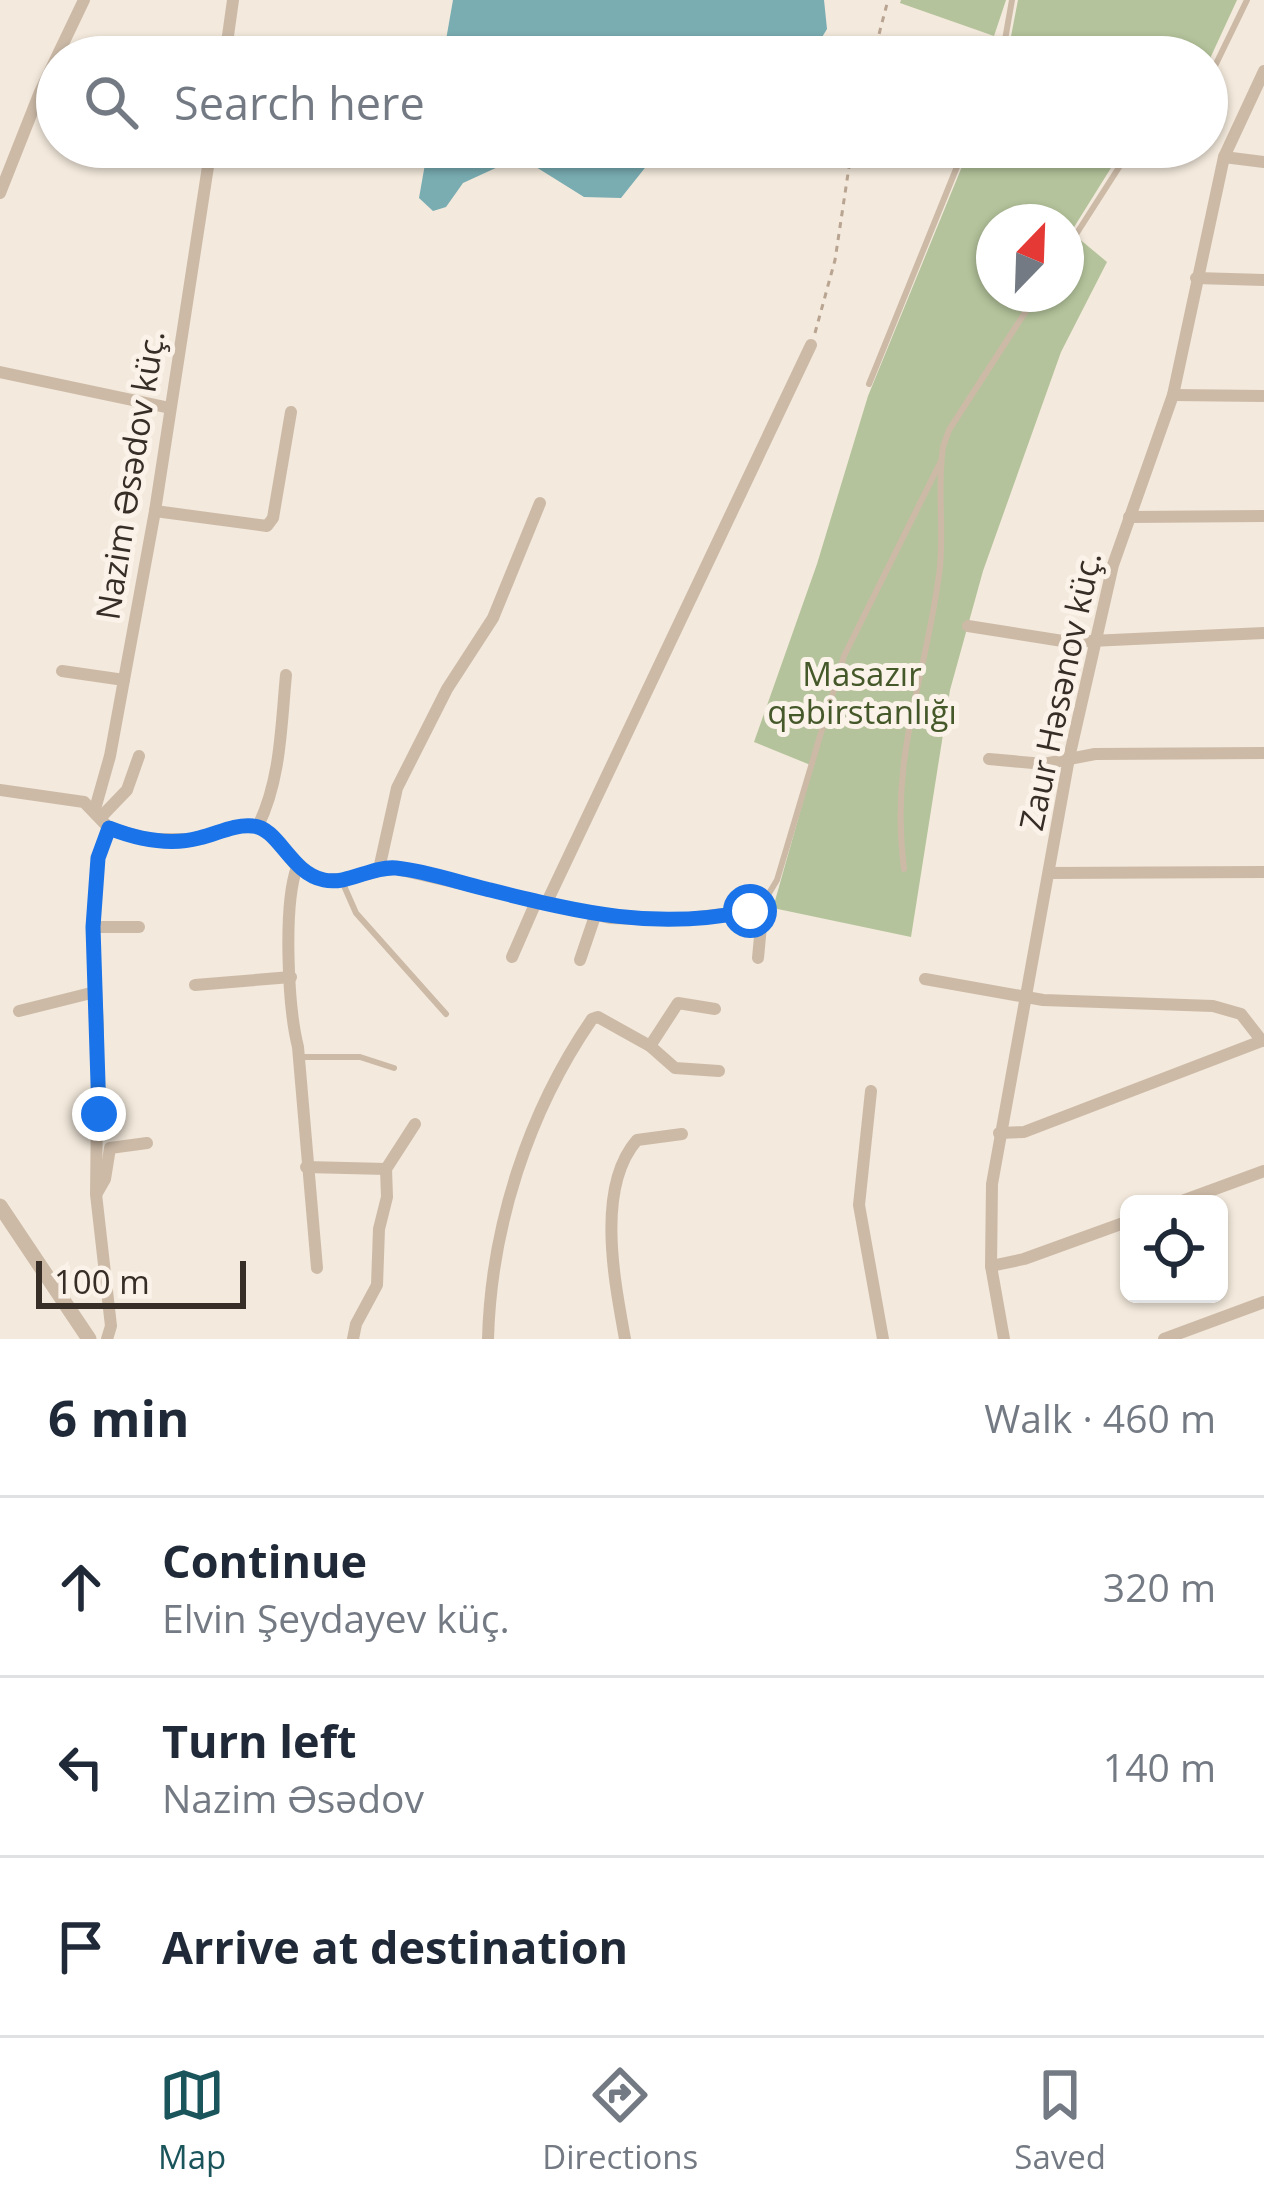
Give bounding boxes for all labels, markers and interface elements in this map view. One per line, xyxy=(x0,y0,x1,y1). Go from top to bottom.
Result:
search box xyxy=(36,36,1228,168)
icon: search xyxy=(78,69,144,135)
text: Search here xyxy=(174,72,425,133)
north arrow xyxy=(976,204,1084,312)
street label: Nazim Əsədov küç. xyxy=(84,327,175,623)
street label: Zaur Həsənov küç. xyxy=(1008,547,1111,834)
park label: Masazır qəbirstanlığı xyxy=(767,651,957,734)
route start xyxy=(723,884,777,938)
route end xyxy=(72,1087,126,1141)
map controls xyxy=(1120,1195,1228,1303)
button: locate xyxy=(1120,1195,1228,1303)
scale bar xyxy=(36,1255,246,1308)
text: 100 m xyxy=(54,1259,150,1304)
text: 6 min xyxy=(48,1382,190,1452)
text: Walk · 460 m xyxy=(984,1391,1216,1444)
text: Continue xyxy=(162,1530,367,1591)
icon: ahead xyxy=(48,1554,114,1620)
text: 320 m xyxy=(1103,1560,1216,1613)
text: Elvin Şeydayev küç. xyxy=(162,1591,510,1644)
text: Turn left xyxy=(162,1710,357,1771)
icon: left xyxy=(48,1734,114,1800)
text: 140 m xyxy=(1103,1740,1216,1793)
text: Nazim Əsədov xyxy=(162,1771,424,1824)
icon: arrive xyxy=(48,1914,114,1980)
text: Arrive at destination xyxy=(162,1916,628,1977)
tab: Map xyxy=(158,2062,226,2179)
tab: Directions xyxy=(542,2062,698,2179)
tab: Saved xyxy=(1014,2062,1106,2179)

